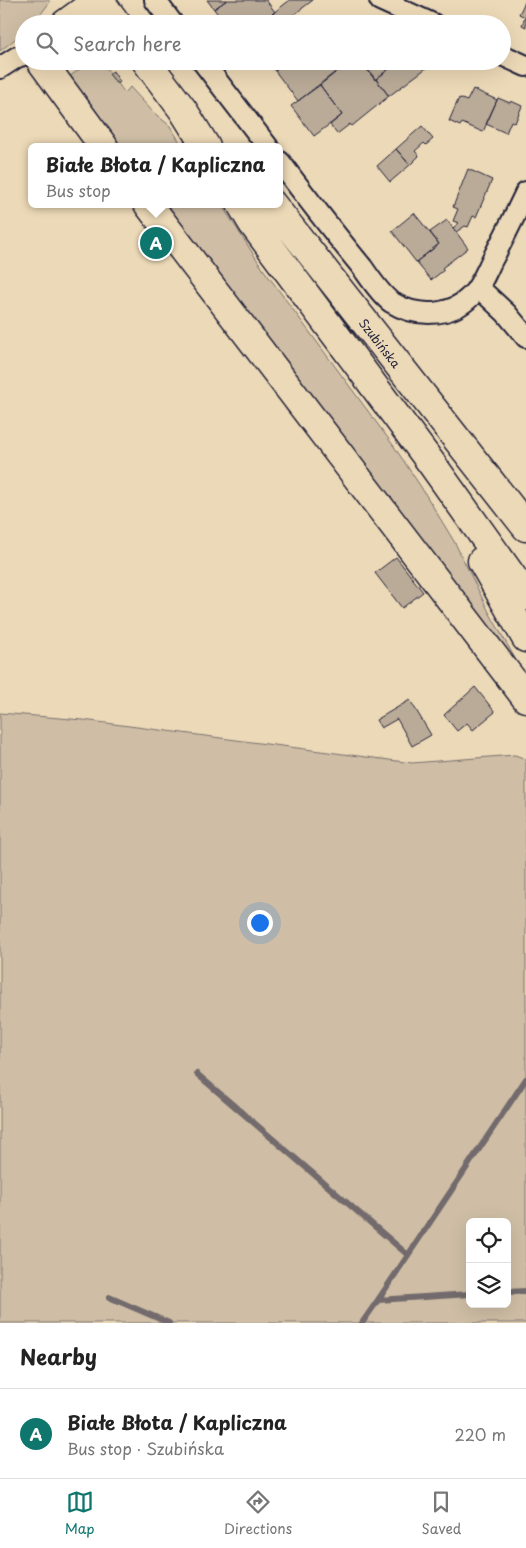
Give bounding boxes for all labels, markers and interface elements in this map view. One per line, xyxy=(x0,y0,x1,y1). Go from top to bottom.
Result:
search box xyxy=(15,15,511,70)
icon: search xyxy=(33,29,61,57)
text: Search here xyxy=(73,29,182,57)
popup xyxy=(28,143,283,208)
text: Białe Błota / Kapliczna xyxy=(46,150,265,178)
text: Bus stop xyxy=(46,178,111,202)
pin: A xyxy=(140,224,172,262)
street label: Szubińska xyxy=(355,314,405,372)
your location xyxy=(247,910,273,936)
map controls xyxy=(466,1218,511,1308)
button: locate xyxy=(466,1218,511,1263)
button: layers xyxy=(466,1263,511,1308)
text: Nearby xyxy=(20,1340,97,1372)
text: Białe Błota / Kapliczna xyxy=(67,1408,287,1436)
text: A xyxy=(30,1422,42,1446)
text: 220 m xyxy=(455,1422,506,1446)
text: Bus stop · Szubińska xyxy=(67,1436,224,1460)
tab: Map xyxy=(65,1488,95,1539)
tab: Directions xyxy=(224,1488,292,1539)
tab: Saved xyxy=(422,1488,461,1539)

